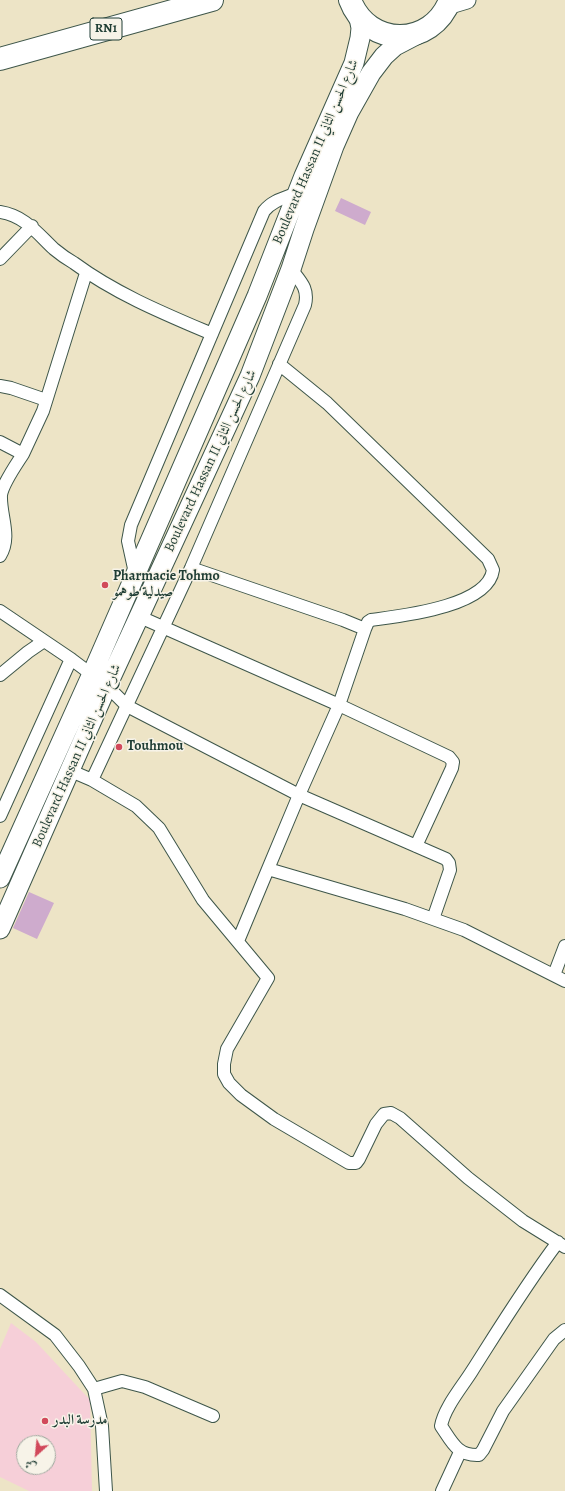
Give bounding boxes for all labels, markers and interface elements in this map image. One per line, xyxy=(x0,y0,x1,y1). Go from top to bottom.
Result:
road number: RN1 xyxy=(90,18,122,40)
street label: Boulevard Hassan II شارع الحسن الثاني xyxy=(269,57,363,247)
street label: Boulevard Hassan II شارع الحسن الثاني xyxy=(161,367,261,555)
place label: Pharmacie Tohmo صيدلية طوهمو xyxy=(113,569,220,602)
marker: Pharmacie Tohmo صيدلية طوهمو xyxy=(100,580,110,590)
street label: Boulevard Hassan II شارع الحسن الثاني xyxy=(29,662,125,850)
place label: Touhmou xyxy=(127,739,183,755)
marker: Touhmou xyxy=(114,742,124,752)
place label: مدرسة البدر xyxy=(53,1413,107,1429)
marker: مدرسة البدر xyxy=(40,1416,50,1426)
north arrow xyxy=(16,1435,56,1475)
text: ش xyxy=(23,1456,39,1474)

